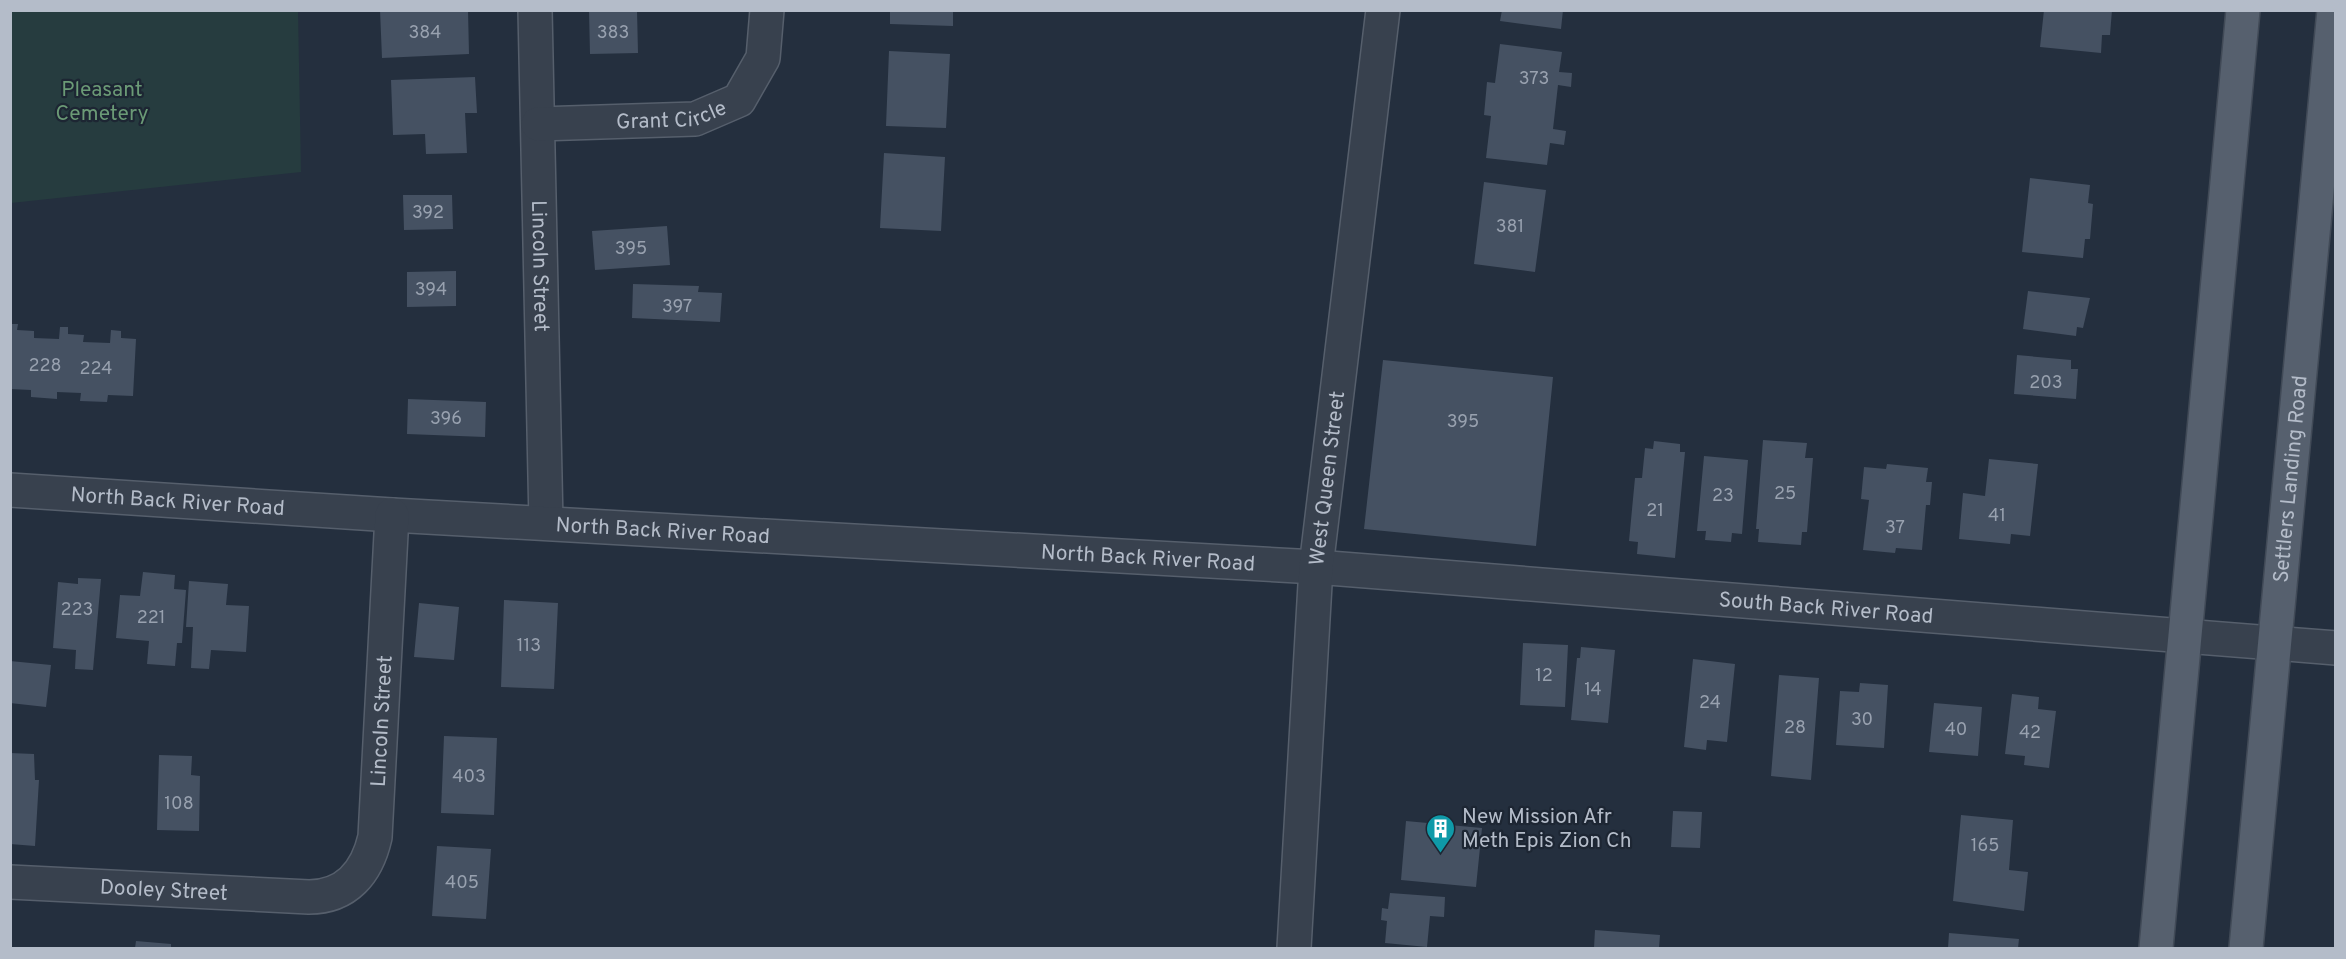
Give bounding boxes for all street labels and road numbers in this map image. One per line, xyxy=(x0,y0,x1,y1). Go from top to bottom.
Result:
street label: Grant Circle xyxy=(616,95,731,137)
street label: Lincoln Street xyxy=(524,200,554,332)
street label: Settlers Landing Road xyxy=(2268,374,2315,584)
street label: West Queen Street xyxy=(1304,390,1352,567)
street label: North Back River Road xyxy=(70,482,285,523)
street label: North Back River Road xyxy=(555,512,771,551)
street label: North Back River Road xyxy=(1040,540,1256,579)
street label: South Back River Road xyxy=(1718,587,1934,631)
street label: Lincoln Street xyxy=(366,655,400,788)
street label: Dooley Street xyxy=(99,875,228,908)

